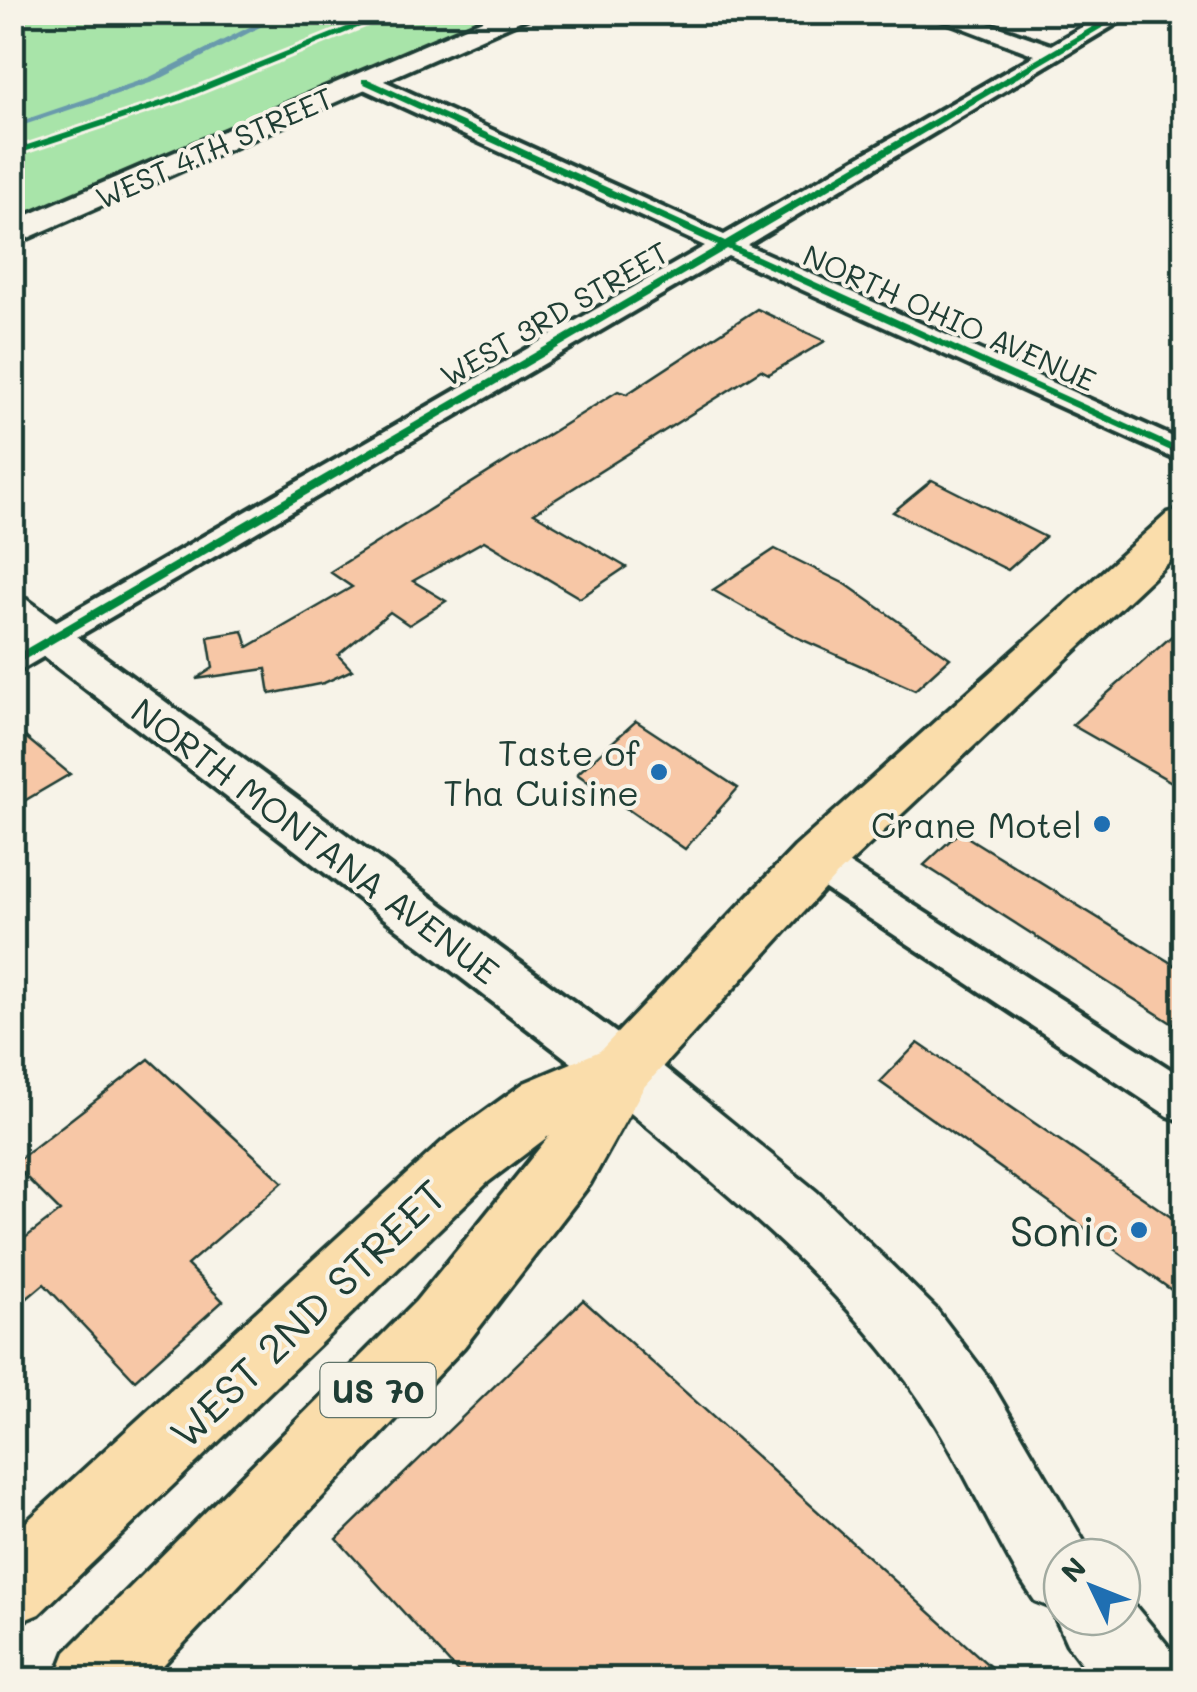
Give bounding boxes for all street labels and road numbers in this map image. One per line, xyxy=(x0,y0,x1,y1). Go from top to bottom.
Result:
street label: WEST 4TH STREET xyxy=(89,77,339,217)
street label: WEST 3RD STREET xyxy=(432,231,676,395)
street label: NORTH OHIO AVENUE xyxy=(797,234,1103,400)
street label: NORTH MONTANA AVENUE xyxy=(123,687,509,993)
street label: WEST 2ND STREET xyxy=(157,1167,457,1459)
road number: US 70 xyxy=(320,1363,436,1417)

